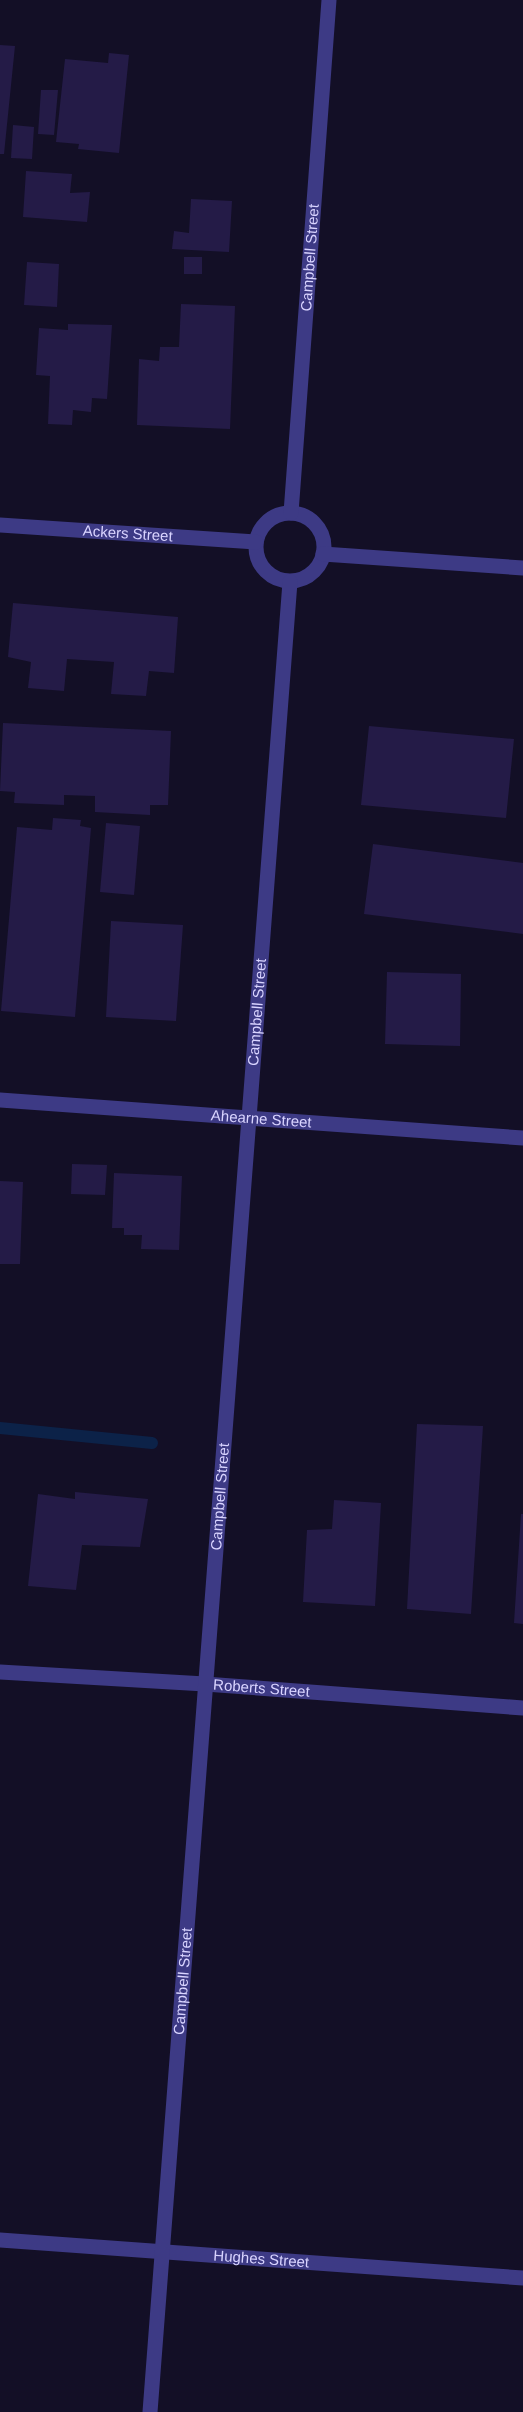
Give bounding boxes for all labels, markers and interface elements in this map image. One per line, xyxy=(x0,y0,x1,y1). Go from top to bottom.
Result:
street label: Campbell Street xyxy=(297,203,322,312)
street label: Ackers Street xyxy=(82,522,174,545)
street label: Campbell Street xyxy=(244,957,269,1066)
street label: Ahearne Street xyxy=(210,1106,313,1131)
street label: Campbell Street xyxy=(207,1442,232,1551)
street label: Roberts Street xyxy=(213,1676,311,1700)
street label: Campbell Street xyxy=(170,1926,195,2036)
street label: Hughes Street xyxy=(213,2247,311,2271)

